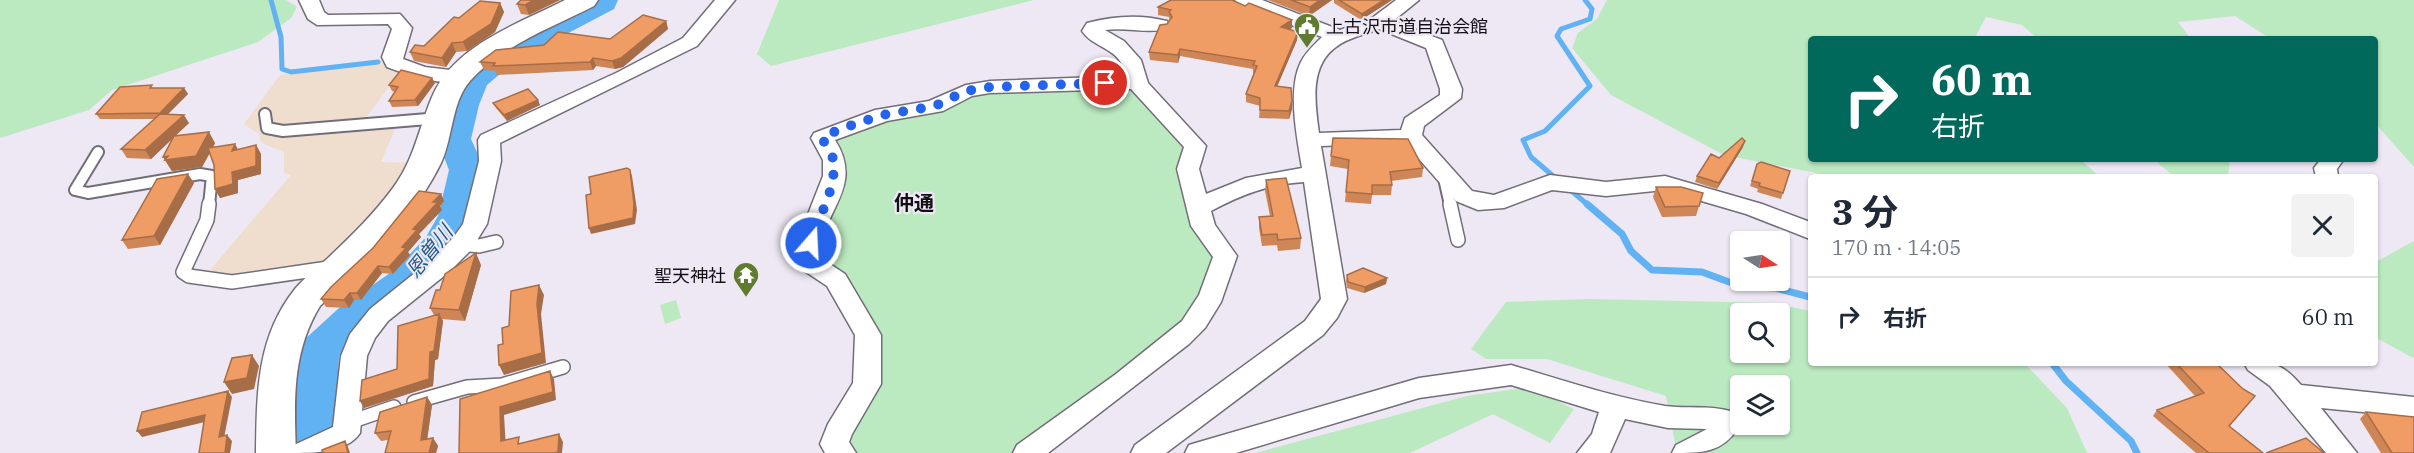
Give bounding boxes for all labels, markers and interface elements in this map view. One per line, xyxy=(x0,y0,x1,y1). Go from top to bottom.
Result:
public building icon: 上古沢市道自治会館 xyxy=(1292,11,1322,49)
place label: 上古沢市道自治会館 xyxy=(1326,15,1488,38)
text: 60 m xyxy=(1931,52,2032,107)
pin xyxy=(1079,57,1130,108)
icon: right xyxy=(1832,60,1910,138)
icon: arrive xyxy=(1088,66,1121,99)
text: 右折 xyxy=(1931,108,1985,143)
text: 3 分 xyxy=(1832,188,1898,235)
district label: 仲通 xyxy=(894,189,934,216)
button: close xyxy=(2291,194,2354,257)
position arrow xyxy=(779,211,843,275)
water label: 恩曽川 xyxy=(400,218,460,283)
north arrow xyxy=(1730,231,1790,291)
map controls xyxy=(1730,231,1790,435)
text: 170 m · 14:05 xyxy=(1832,234,1961,261)
temple icon: 聖天神社 xyxy=(731,260,761,298)
place label: 聖天神社 xyxy=(654,264,726,287)
icon: right xyxy=(1832,300,1865,333)
text: 60 m xyxy=(2302,302,2354,331)
button: search xyxy=(1730,303,1790,363)
text: 右折 xyxy=(1883,303,1927,332)
button: layers xyxy=(1730,375,1790,435)

